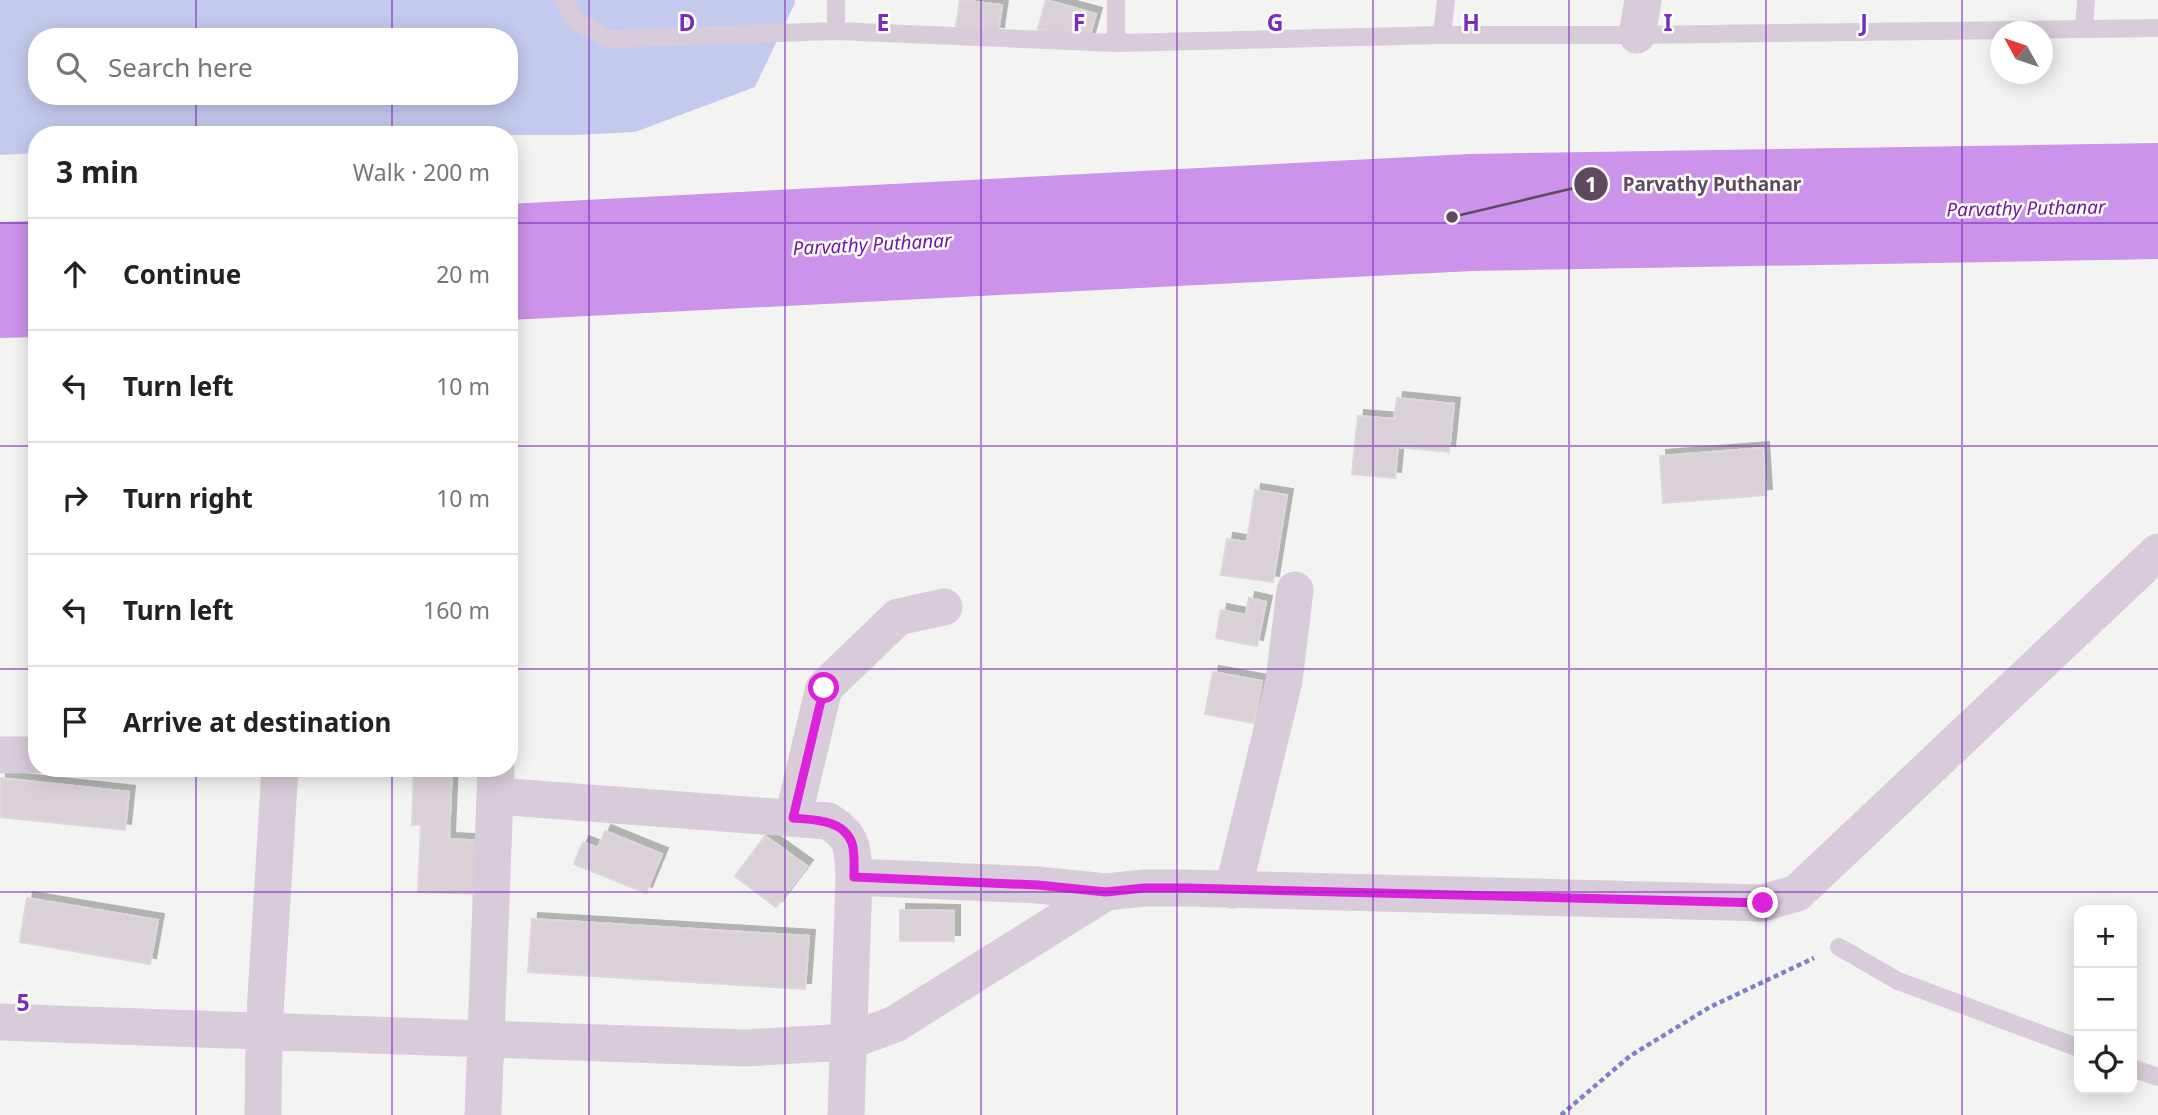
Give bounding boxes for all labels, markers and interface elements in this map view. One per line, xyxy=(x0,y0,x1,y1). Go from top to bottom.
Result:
text: D xyxy=(679,6,695,38)
text: E xyxy=(877,6,889,38)
text: F xyxy=(1073,6,1085,38)
text: G xyxy=(1267,6,1283,38)
text: H xyxy=(1462,6,1480,38)
text: I xyxy=(1664,6,1673,38)
text: J xyxy=(1858,6,1868,38)
north arrow xyxy=(1990,21,2053,84)
search box xyxy=(28,28,518,105)
icon: search xyxy=(52,48,90,86)
text: Search here xyxy=(108,49,253,85)
text: 3 min xyxy=(56,151,139,192)
text: Walk · 200 m xyxy=(353,156,490,188)
callout: Parvathy Puthanar xyxy=(1574,164,1815,204)
text: 1 xyxy=(1585,170,1597,198)
text: Parvathy Puthanar xyxy=(1623,171,1802,197)
water label: Parvathy Puthanar xyxy=(1946,194,2107,222)
water label: Parvathy Puthanar xyxy=(792,227,954,261)
icon: ahead xyxy=(56,255,94,293)
text: Continue xyxy=(123,256,241,292)
text: 20 m xyxy=(436,258,490,290)
icon: left xyxy=(56,367,94,405)
text: Turn left xyxy=(123,368,234,404)
text: 10 m xyxy=(436,370,490,402)
icon: right xyxy=(56,479,94,517)
text: Turn right xyxy=(123,480,253,516)
text: 10 m xyxy=(436,482,490,514)
icon: left xyxy=(56,591,94,629)
text: Turn left xyxy=(123,592,234,628)
text: 160 m xyxy=(423,594,490,626)
route start xyxy=(808,672,839,703)
icon: arrive xyxy=(56,703,94,741)
text: Arrive at destination xyxy=(123,704,392,740)
route end xyxy=(1747,887,1778,918)
map controls xyxy=(2074,905,2137,1094)
button: + xyxy=(2074,905,2137,968)
button: − xyxy=(2074,968,2137,1031)
text: 5 xyxy=(16,986,30,1018)
button: locate xyxy=(2074,1031,2137,1094)

